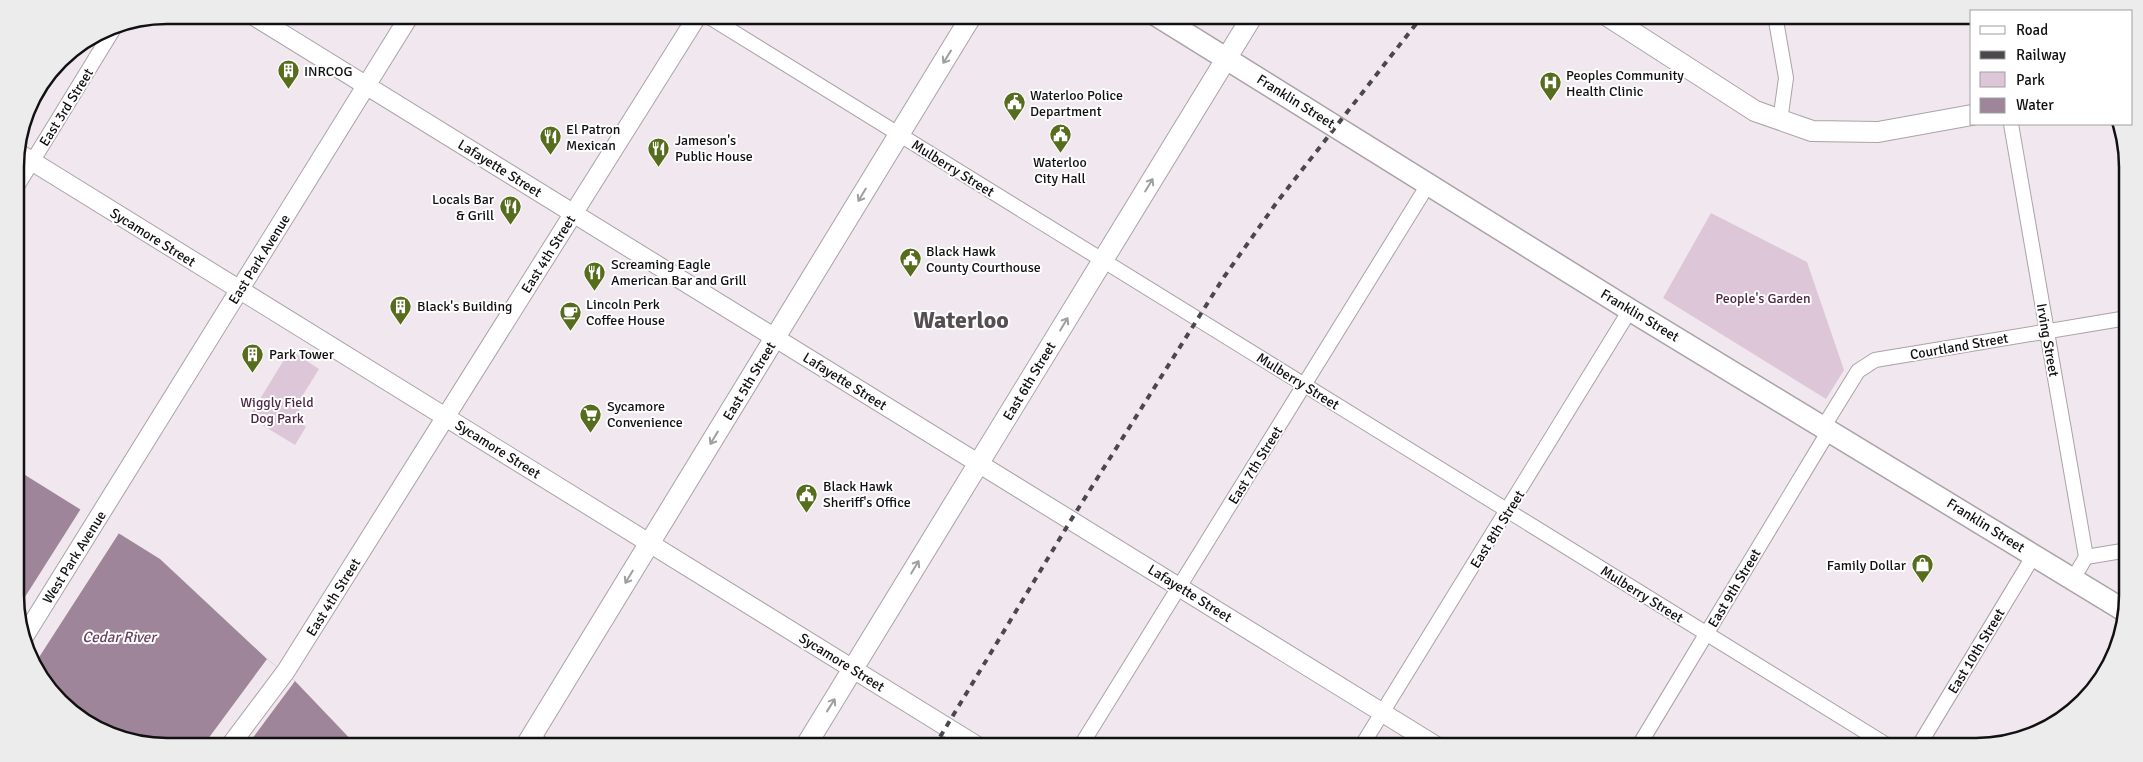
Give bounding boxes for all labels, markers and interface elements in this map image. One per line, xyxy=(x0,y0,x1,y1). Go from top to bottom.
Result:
legend xyxy=(1970,10,2133,125)
text: Road xyxy=(2016,21,2048,39)
text: Railway xyxy=(2016,46,2066,64)
one-way arrow xyxy=(942,49,952,63)
building icon: INRCOG xyxy=(276,59,300,90)
place label: INRCOG xyxy=(304,63,352,80)
street label: East 3rd Street xyxy=(36,65,97,149)
place label: Peoples Community Health Clinic xyxy=(1566,67,1684,100)
street label: Franklin Street xyxy=(1254,71,1338,132)
hospital icon: Peoples Community Health Clinic xyxy=(1538,71,1562,102)
text: Park xyxy=(2016,71,2045,89)
place label: Waterloo Police Department xyxy=(1030,87,1123,120)
public building icon: Waterloo Police Department xyxy=(1002,91,1026,122)
text: Water xyxy=(2016,96,2054,114)
place label: El Patron Mexican xyxy=(566,121,620,154)
public building icon: Waterloo City Hall xyxy=(1048,122,1072,153)
restaurant icon: El Patron Mexican xyxy=(538,125,562,156)
place label: Jameson's Public House xyxy=(675,132,753,165)
street label: Lafayette Street xyxy=(455,136,545,201)
restaurant icon: Jameson's Public House xyxy=(647,136,671,167)
street label: Mulberry Street xyxy=(908,136,997,201)
place label: Waterloo City Hall xyxy=(1033,154,1087,187)
one-way arrow xyxy=(1145,179,1155,193)
one-way arrow xyxy=(857,188,867,202)
place label: Locals Bar & Grill xyxy=(432,191,495,224)
restaurant icon: Locals Bar & Grill xyxy=(498,195,522,226)
street label: Sycamore Street xyxy=(107,204,199,271)
street label: East Park Avenue xyxy=(225,211,294,307)
street label: East 4th Street xyxy=(518,212,579,296)
place label: Black Hawk County Courthouse xyxy=(926,243,1041,276)
public building icon: Black Hawk County Courthouse xyxy=(898,247,922,278)
place label: Screaming Eagle American Bar and Grill xyxy=(611,256,747,289)
restaurant icon: Screaming Eagle American Bar and Grill xyxy=(583,260,607,291)
street label: Franklin Street xyxy=(1597,285,1682,346)
park label: People's Garden xyxy=(1715,290,1811,307)
building icon: Black's Building xyxy=(389,294,413,325)
place label: Lincoln Perk Coffee House xyxy=(586,296,665,329)
place label: Black's Building xyxy=(417,298,512,315)
cafe icon: Lincoln Perk Coffee House xyxy=(558,300,582,331)
street label: Irving Street xyxy=(2033,302,2062,378)
district label: Waterloo xyxy=(913,305,1009,335)
one-way arrow xyxy=(1060,317,1070,331)
street label: Courtland Street xyxy=(1909,329,2010,364)
street label: East 5th Street xyxy=(719,339,780,424)
street label: East 6th Street xyxy=(999,339,1060,424)
building icon: Park Tower xyxy=(241,342,265,373)
place label: Park Tower xyxy=(269,346,335,363)
street label: Lafayette Street xyxy=(800,349,890,414)
street label: Mulberry Street xyxy=(1253,349,1342,414)
park label: Wiggly Field Dog Park xyxy=(240,394,314,427)
place label: Sycamore Convenience xyxy=(607,398,683,431)
supermarket icon: Sycamore Convenience xyxy=(579,402,603,433)
street label: Sycamore Street xyxy=(452,416,544,483)
street label: East 7th Street xyxy=(1225,423,1286,507)
one-way arrow xyxy=(708,431,718,445)
place label: Black Hawk Sheriff's Office xyxy=(823,478,911,511)
public building icon: Black Hawk Sheriff's Office xyxy=(795,482,819,513)
street label: East 8th Street xyxy=(1467,487,1528,571)
street label: Franklin Street xyxy=(1944,495,2028,556)
street label: West Park Avenue xyxy=(39,508,110,607)
street label: East 9th Street xyxy=(1704,546,1765,631)
shop icon: Family Dollar xyxy=(1910,553,1934,584)
street label: East 4th Street xyxy=(303,555,364,639)
place label: Family Dollar xyxy=(1827,557,1907,574)
one-way arrow xyxy=(911,560,921,574)
street label: Lafayette Street xyxy=(1145,561,1235,626)
street label: Mulberry Street xyxy=(1597,562,1686,627)
one-way arrow xyxy=(623,570,633,584)
street label: East 10th Street xyxy=(1944,606,2009,697)
water label: Cedar River xyxy=(82,628,158,646)
street label: Sycamore Street xyxy=(796,629,888,696)
one-way arrow xyxy=(826,699,836,713)

